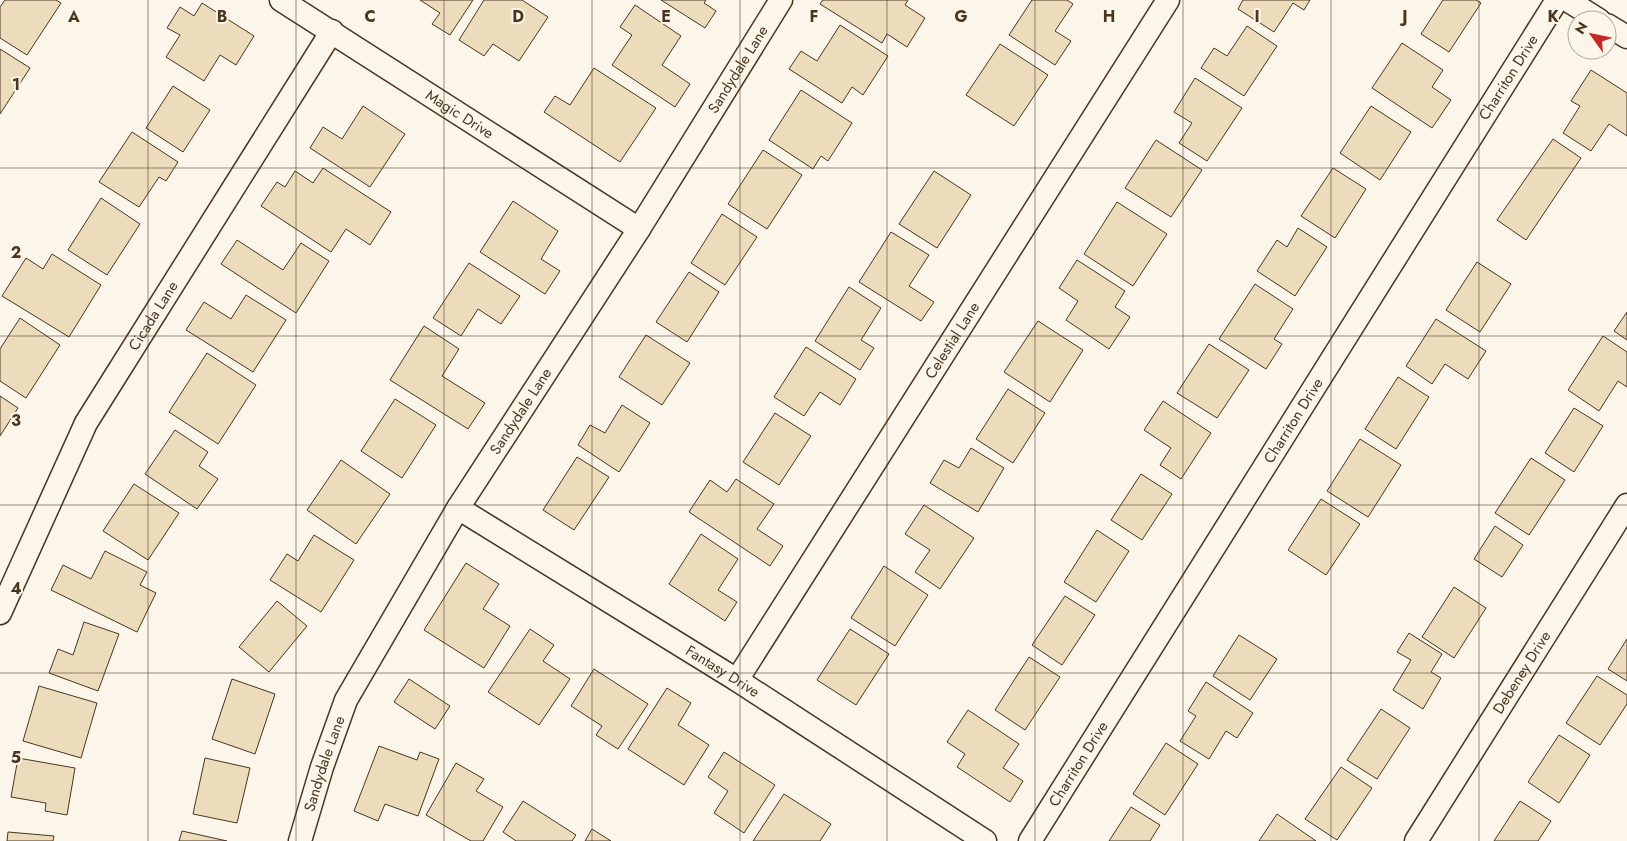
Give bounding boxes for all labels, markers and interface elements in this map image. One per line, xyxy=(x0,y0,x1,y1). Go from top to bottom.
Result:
text: A xyxy=(67,5,80,28)
text: B xyxy=(217,5,227,28)
text: C xyxy=(364,5,376,28)
text: D xyxy=(512,5,524,28)
text: E xyxy=(661,5,671,28)
text: F xyxy=(810,5,818,28)
text: G xyxy=(954,5,968,28)
text: H xyxy=(1103,5,1115,28)
text: I xyxy=(1254,5,1260,28)
text: J xyxy=(1399,5,1408,28)
text: K xyxy=(1547,5,1559,28)
north arrow xyxy=(1567,10,1617,60)
text: N xyxy=(1570,18,1593,38)
street label: Sandydale Lane xyxy=(702,21,774,118)
street label: Charriton Drive xyxy=(1473,30,1544,125)
text: 1 xyxy=(12,73,20,96)
street label: Magic Drive xyxy=(421,84,498,144)
text: 2 xyxy=(11,241,21,264)
street label: Cicada Lane xyxy=(123,277,184,355)
street label: Celestial Lane xyxy=(919,297,985,383)
street label: Sandydale Lane xyxy=(484,363,557,459)
street label: Charriton Drive xyxy=(1258,373,1329,468)
text: 3 xyxy=(11,409,21,432)
text: 4 xyxy=(10,577,22,600)
street label: Debeney Drive xyxy=(1487,627,1556,718)
street label: Fantasy Drive xyxy=(681,640,764,703)
street label: Sandydale Lane xyxy=(298,713,351,814)
street label: Charriton Drive xyxy=(1043,717,1114,811)
text: 5 xyxy=(11,746,21,769)

